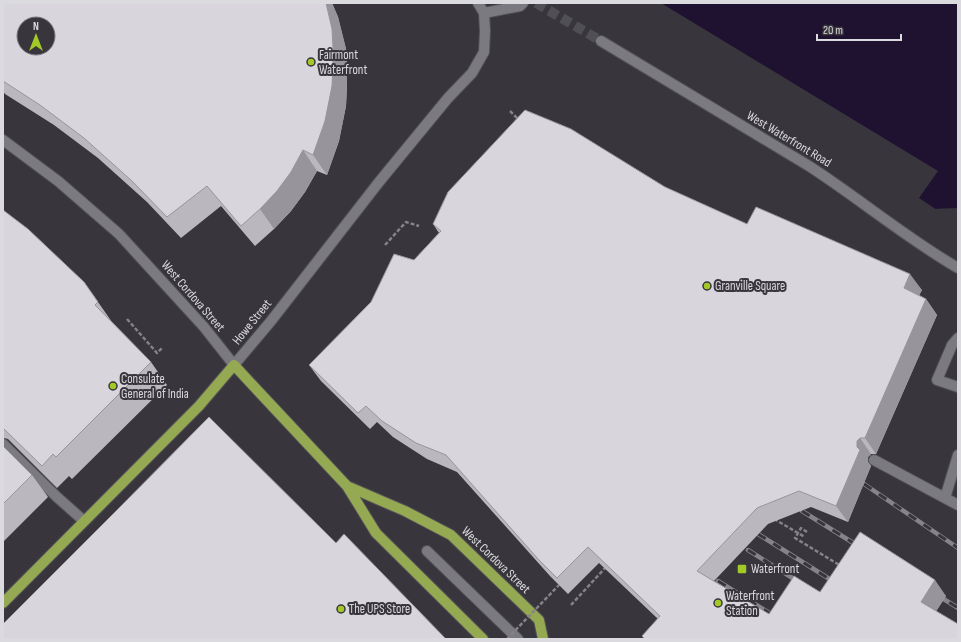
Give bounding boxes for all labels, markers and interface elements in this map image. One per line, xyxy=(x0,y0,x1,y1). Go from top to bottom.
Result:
north arrow xyxy=(16,16,56,56)
scale bar xyxy=(817,16,901,42)
text: N xyxy=(33,20,39,33)
text: 20 m xyxy=(823,23,843,38)
place label: Fairmont Waterfront xyxy=(319,47,367,78)
marker: Fairmont Waterfront xyxy=(306,57,316,67)
street label: West Waterfront Road xyxy=(744,107,834,171)
street label: West Cordova Street xyxy=(158,257,228,335)
place label: Granville Square xyxy=(715,278,785,294)
marker: Granville Square xyxy=(702,281,712,291)
street label: Howe Street xyxy=(229,296,275,348)
place label: Consulate General of India xyxy=(121,371,189,402)
marker: Consulate General of India xyxy=(108,381,118,391)
street label: West Cordova Street xyxy=(458,523,534,597)
place label: Waterfront xyxy=(751,561,799,577)
marker: Waterfront xyxy=(736,563,748,575)
place label: Waterfront Station xyxy=(726,588,774,619)
marker: Waterfront Station xyxy=(713,598,723,608)
place label: The UPS Store xyxy=(349,601,410,617)
marker: The UPS Store xyxy=(336,604,346,614)

